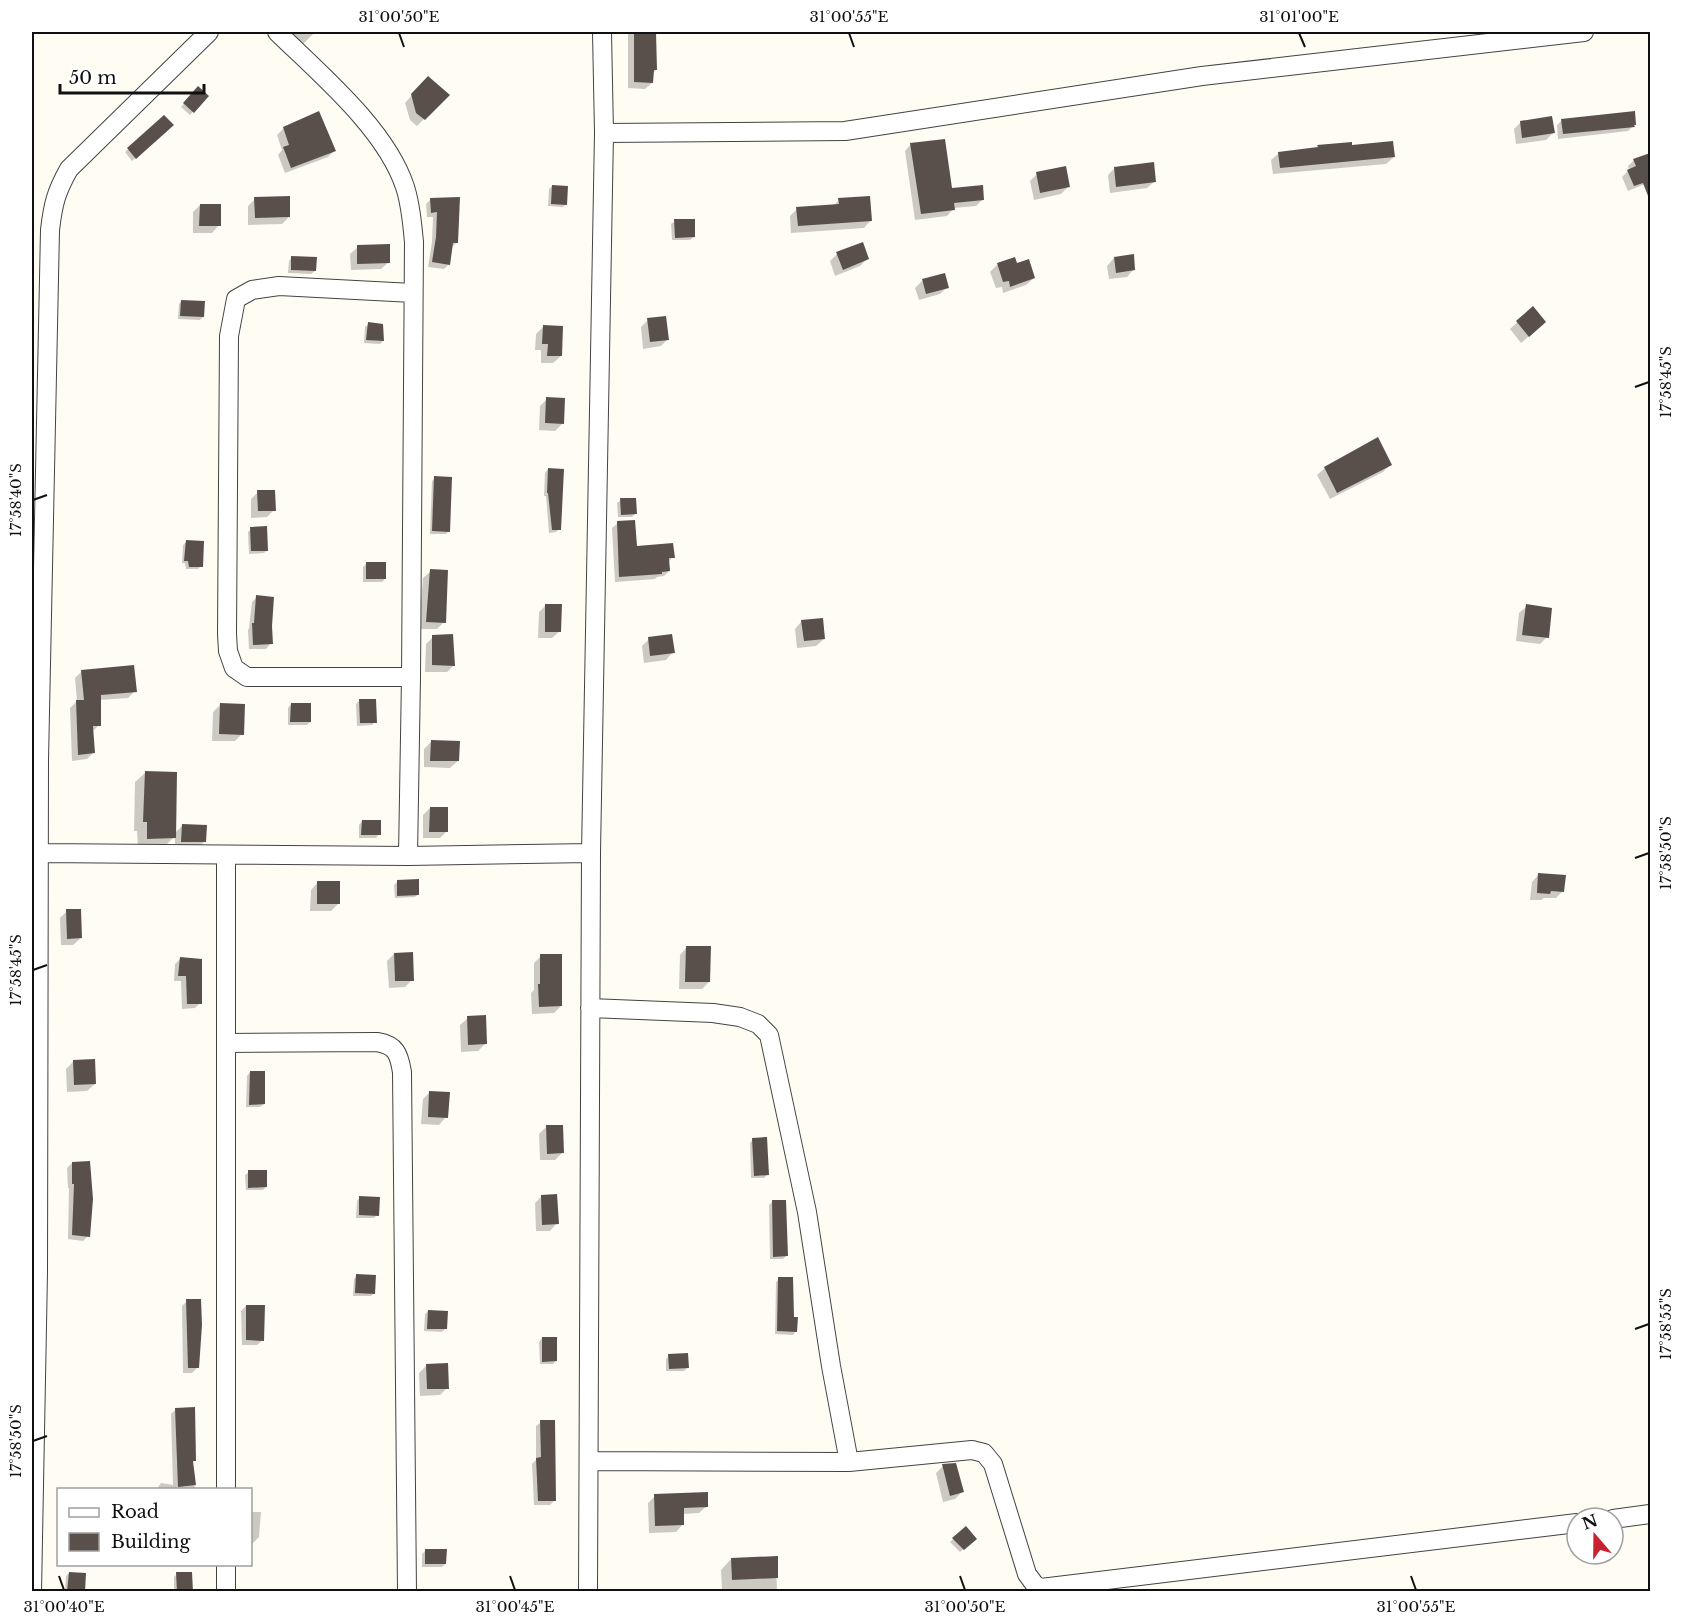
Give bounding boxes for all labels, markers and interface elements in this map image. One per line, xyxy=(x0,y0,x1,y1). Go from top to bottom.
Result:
text: 31°00'50"E xyxy=(358,7,440,26)
text: 31°00'55"E xyxy=(810,7,889,26)
text: 31°01'00"E xyxy=(1259,7,1339,26)
scale bar xyxy=(60,57,204,95)
text: 50 m xyxy=(69,67,117,89)
text: 17°58'45"S xyxy=(1656,346,1675,418)
text: 17°58'40"S xyxy=(6,463,25,537)
text: 17°58'50"S xyxy=(1656,816,1675,890)
text: 17°58'45"S xyxy=(6,934,25,1006)
text: 17°58'55"S xyxy=(1656,1288,1675,1360)
text: 17°58'50"S xyxy=(6,1404,25,1478)
legend xyxy=(57,1488,252,1566)
text: Road xyxy=(111,1501,159,1523)
north arrow xyxy=(1565,1506,1625,1566)
text: N xyxy=(1579,1510,1600,1534)
text: Building xyxy=(111,1531,190,1553)
text: 31°00'40"E xyxy=(23,1597,105,1616)
text: 31°00'45"E xyxy=(476,1597,555,1616)
text: 31°00'50"E xyxy=(924,1597,1006,1616)
text: 31°00'55"E xyxy=(1377,1597,1456,1616)

